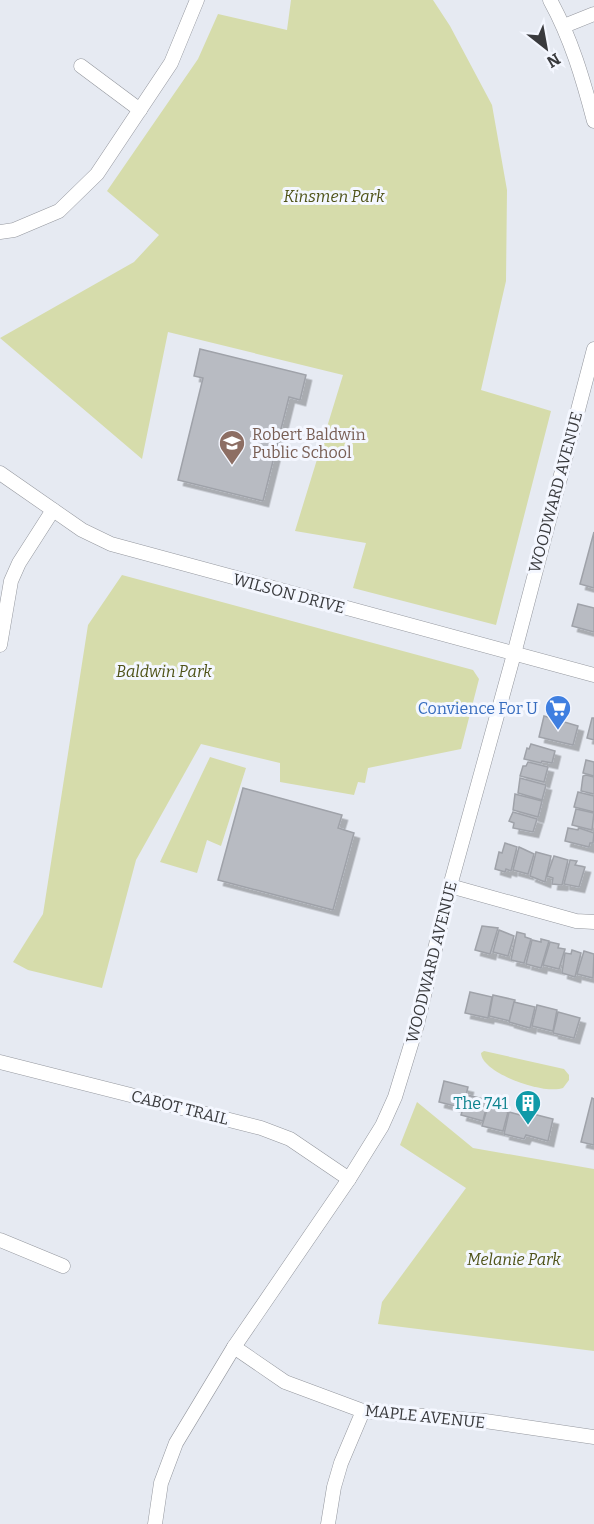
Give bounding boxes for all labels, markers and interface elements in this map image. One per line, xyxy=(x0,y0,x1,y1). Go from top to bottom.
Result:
north arrow xyxy=(516,18,576,78)
text: N xyxy=(543,49,564,72)
park label: Kinsmen Park xyxy=(283,187,385,206)
street label: WOODWARD AVENUE xyxy=(525,409,586,575)
place label: Robert Baldwin Public School xyxy=(252,425,366,462)
school or university icon: Robert Baldwin Public School xyxy=(217,428,247,466)
street label: WILSON DRIVE xyxy=(231,569,347,618)
park label: Baldwin Park xyxy=(116,662,212,681)
supermarket icon: Convience For U xyxy=(543,693,573,731)
place label: Convience For U xyxy=(418,699,538,718)
street label: WOODWARD AVENUE xyxy=(402,879,461,1045)
street label: CABOT TRAIL xyxy=(129,1086,231,1129)
building icon: The 741 xyxy=(513,1088,543,1126)
place label: The 741 xyxy=(453,1094,509,1113)
park label: Melanie Park xyxy=(467,1250,561,1269)
street label: MAPLE AVENUE xyxy=(364,1401,486,1432)

